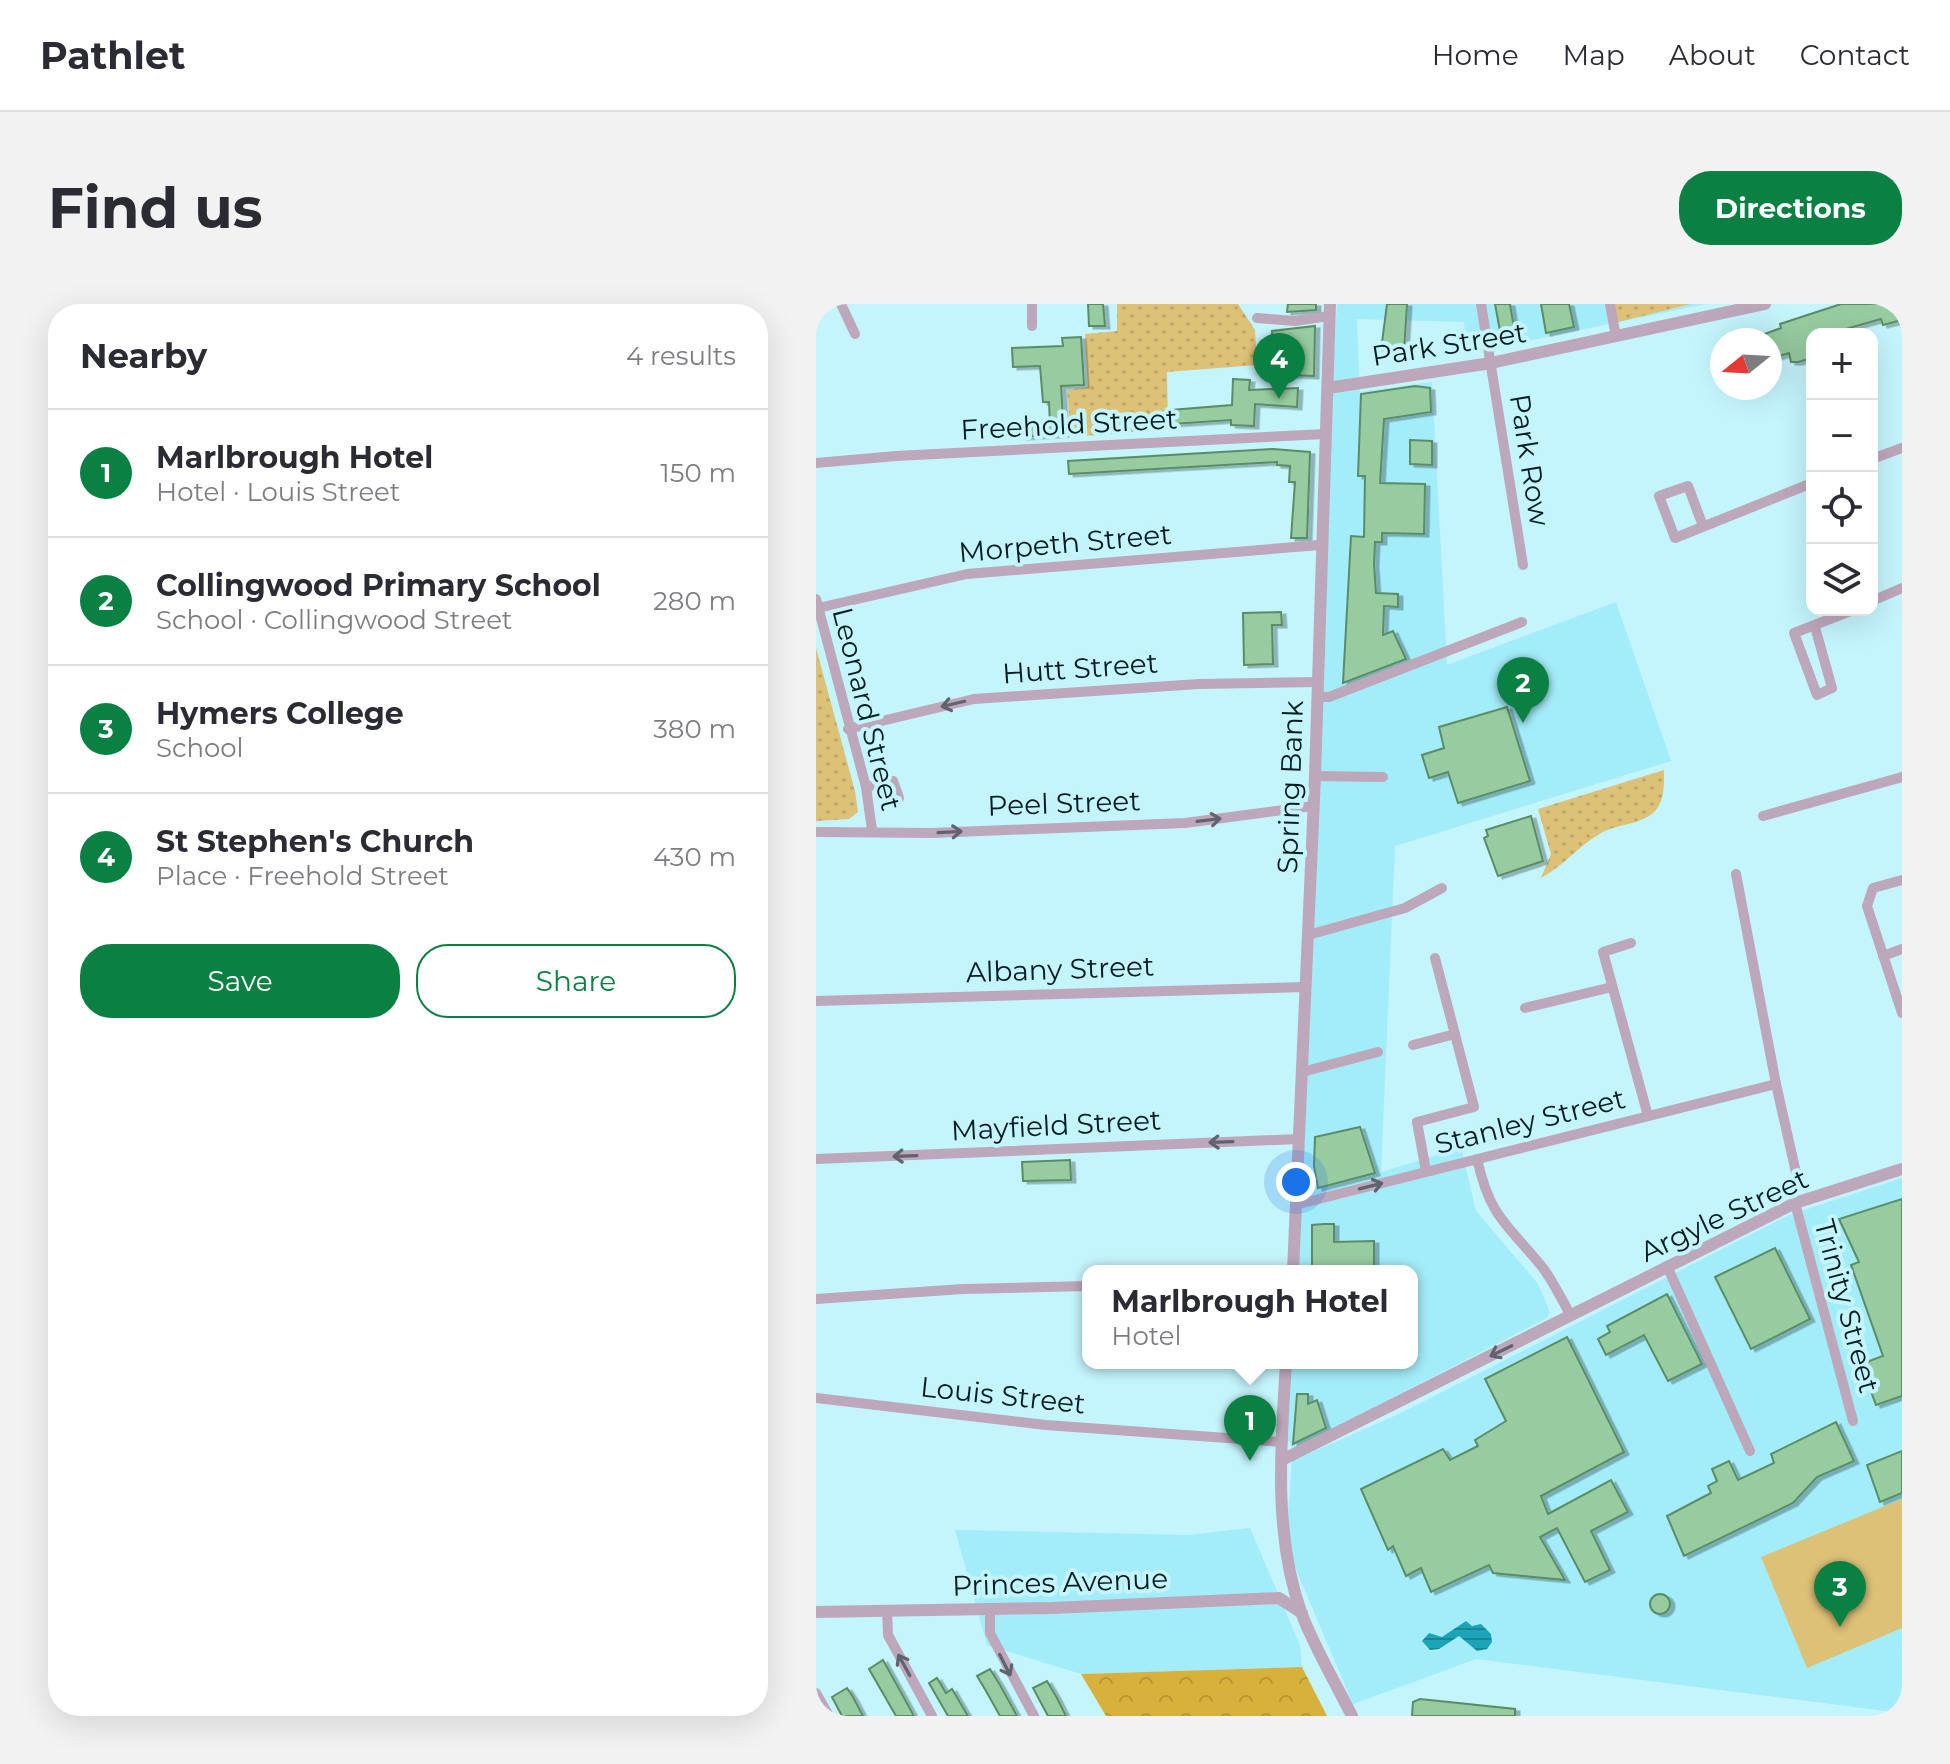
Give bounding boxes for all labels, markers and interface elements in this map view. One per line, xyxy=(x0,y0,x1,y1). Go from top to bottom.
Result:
text: Pathlet xyxy=(40,32,185,79)
text: Home xyxy=(1432,38,1519,72)
text: Map xyxy=(1563,38,1625,72)
text: About xyxy=(1669,38,1756,72)
text: Contact xyxy=(1800,38,1910,72)
button: Directions xyxy=(1679,171,1902,245)
text: Find us xyxy=(48,174,262,242)
street label: Park Street xyxy=(1369,315,1529,373)
north arrow xyxy=(1710,328,1782,400)
map controls xyxy=(1806,328,1878,616)
button: + xyxy=(1806,328,1878,400)
pin: 4 xyxy=(1253,333,1305,399)
text: Nearby xyxy=(80,335,207,377)
text: 4 results xyxy=(626,340,736,372)
street label: Park Row xyxy=(1503,392,1557,529)
button: − xyxy=(1806,400,1878,472)
street label: Freehold Street xyxy=(960,401,1178,447)
text: Marlbrough Hotel xyxy=(156,439,433,476)
text: 1 xyxy=(101,457,111,489)
text: 150 m xyxy=(660,457,736,489)
button: locate xyxy=(1806,472,1878,544)
text: Hotel · Louis Street xyxy=(156,476,400,508)
street label: Morpeth Street xyxy=(957,517,1173,569)
button: layers xyxy=(1806,544,1878,616)
text: Collingwood Primary School xyxy=(156,567,601,604)
text: 2 xyxy=(98,585,114,617)
text: 280 m xyxy=(653,585,736,617)
text: School · Collingwood Street xyxy=(156,604,512,636)
street label: Leonard Street xyxy=(825,604,909,814)
street label: Hutt Street xyxy=(1001,646,1159,690)
pin: 2 xyxy=(1497,657,1549,723)
text: Hymers College xyxy=(156,695,404,732)
one-way arrow xyxy=(941,697,966,712)
street label: Spring Bank xyxy=(1270,699,1310,874)
text: 3 xyxy=(98,713,114,745)
text: 380 m xyxy=(653,713,736,745)
text: School xyxy=(156,732,244,764)
street label: Peel Street xyxy=(987,783,1141,823)
one-way arrow xyxy=(1196,812,1222,827)
text: St Stephen's Church xyxy=(156,823,474,860)
one-way arrow xyxy=(936,825,963,840)
text: 4 xyxy=(97,841,115,873)
text: 430 m xyxy=(653,841,736,873)
text: Place · Freehold Street xyxy=(156,860,449,892)
button: Save xyxy=(80,944,400,1018)
button: Share xyxy=(416,944,736,1018)
street label: Albany Street xyxy=(965,949,1155,989)
street label: Stanley Street xyxy=(1431,1081,1629,1161)
street label: Mayfield Street xyxy=(950,1103,1162,1147)
one-way arrow xyxy=(1208,1134,1235,1149)
one-way arrow xyxy=(892,1148,919,1163)
street label: Argyle Street xyxy=(1635,1161,1813,1269)
your location xyxy=(1276,1162,1316,1202)
one-way arrow xyxy=(1357,1177,1383,1192)
street label: Trinity Street xyxy=(1808,1216,1886,1396)
popup xyxy=(1082,1265,1418,1369)
text: Marlbrough Hotel xyxy=(1111,1283,1389,1320)
text: Hotel xyxy=(1111,1320,1182,1352)
one-way arrow xyxy=(1490,1343,1514,1359)
street label: Louis Street xyxy=(919,1369,1087,1421)
pin: 1 xyxy=(1224,1395,1276,1461)
street label: Princes Avenue xyxy=(951,1561,1169,1603)
pin: 3 xyxy=(1814,1561,1866,1627)
one-way arrow xyxy=(998,1652,1014,1676)
one-way arrow xyxy=(896,1654,912,1677)

